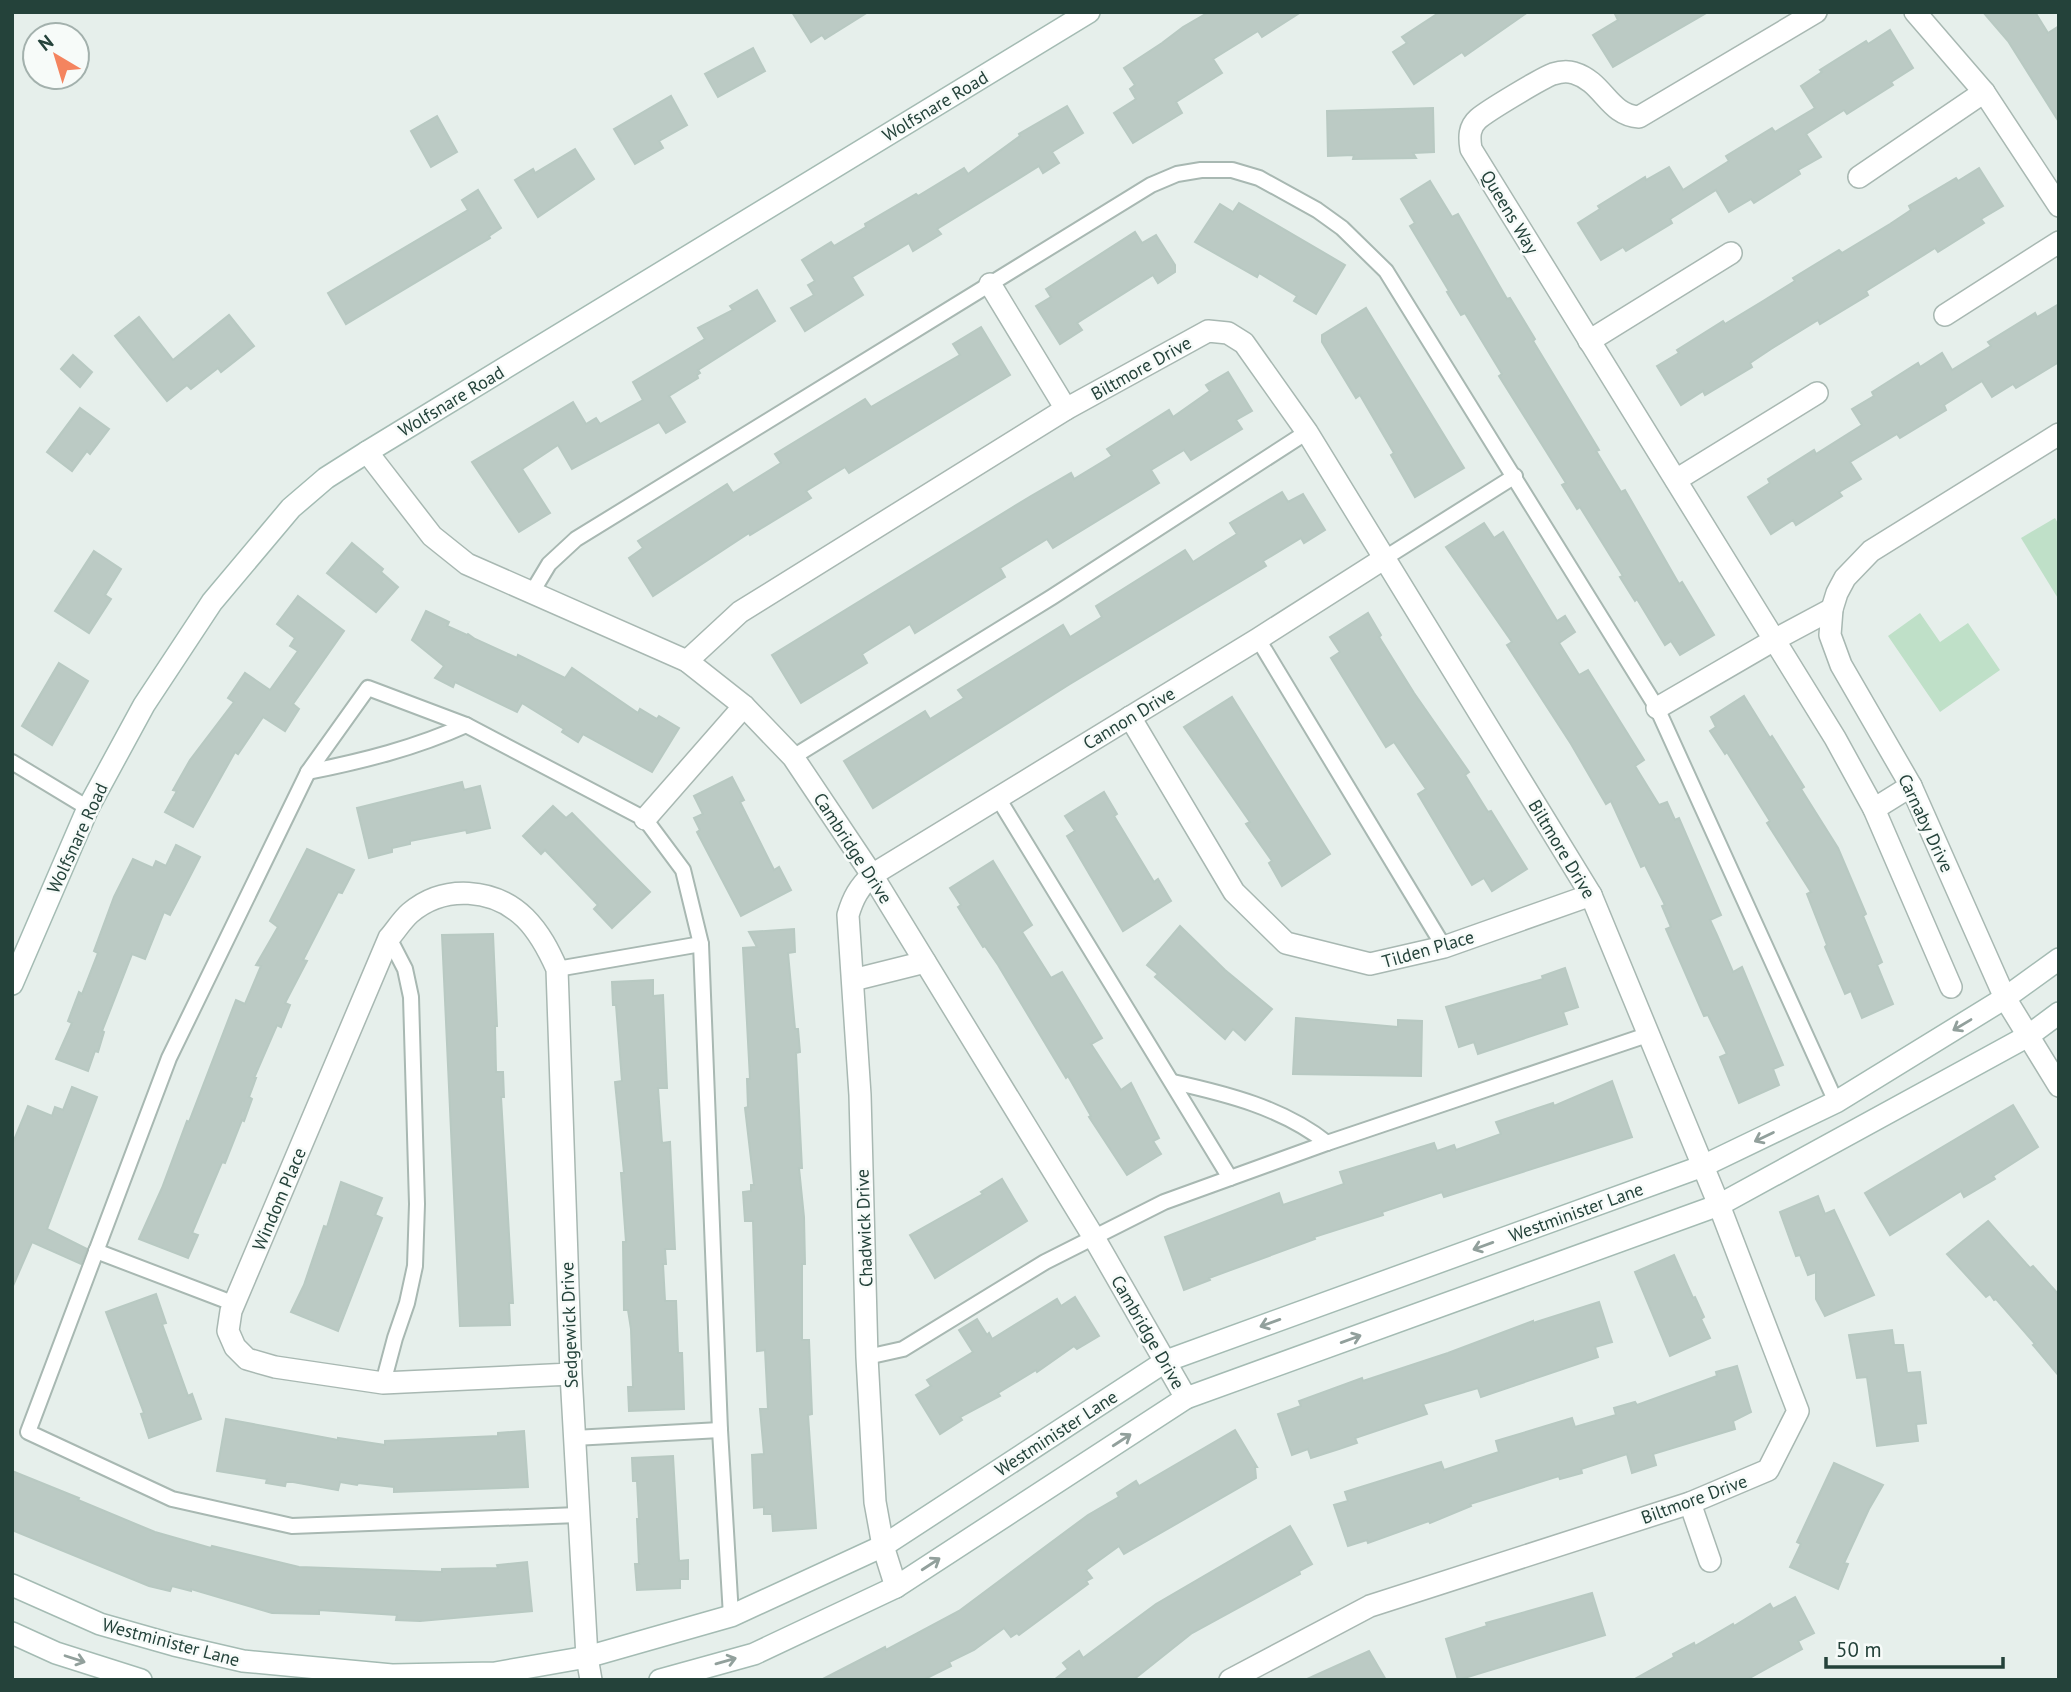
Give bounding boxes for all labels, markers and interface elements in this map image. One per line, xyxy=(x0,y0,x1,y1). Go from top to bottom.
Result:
north arrow xyxy=(21,21,91,91)
text: N xyxy=(33,29,58,56)
street label: Wolfsnare Road xyxy=(878,65,992,147)
street label: Queens Way xyxy=(1476,166,1544,259)
street label: Biltmore Drive xyxy=(1087,331,1195,405)
street label: Wolfsnare Road xyxy=(394,360,508,442)
street label: Cannon Drive xyxy=(1079,682,1179,754)
street label: Carnaby Drive xyxy=(1893,770,1959,876)
street label: Wolfsnare Road xyxy=(41,779,113,897)
street label: Cambridge Drive xyxy=(809,788,897,908)
street label: Biltmore Drive xyxy=(1523,795,1601,903)
street label: Tilden Place xyxy=(1379,925,1477,973)
one-way arrow xyxy=(1952,1018,1972,1032)
one-way arrow xyxy=(1754,1130,1775,1144)
street label: Windom Place xyxy=(247,1144,311,1254)
street label: Chadwick Drive xyxy=(850,1169,878,1287)
street label: Westminister Lane xyxy=(1506,1177,1646,1247)
one-way arrow xyxy=(1473,1240,1495,1253)
street label: Sedgewick Drive xyxy=(555,1261,583,1389)
street label: Cambridge Drive xyxy=(1106,1271,1190,1393)
one-way arrow xyxy=(1259,1318,1281,1330)
one-way arrow xyxy=(1340,1332,1362,1345)
street label: Westminister Lane xyxy=(990,1385,1122,1481)
one-way arrow xyxy=(1112,1433,1131,1447)
street label: Biltmore Drive xyxy=(1638,1469,1750,1529)
one-way arrow xyxy=(921,1556,940,1571)
street label: Westminister Lane xyxy=(100,1613,242,1671)
scale bar xyxy=(1826,1626,2003,1670)
text: 50 m xyxy=(1836,1636,1882,1663)
one-way arrow xyxy=(64,1654,86,1667)
one-way arrow xyxy=(715,1654,737,1667)

